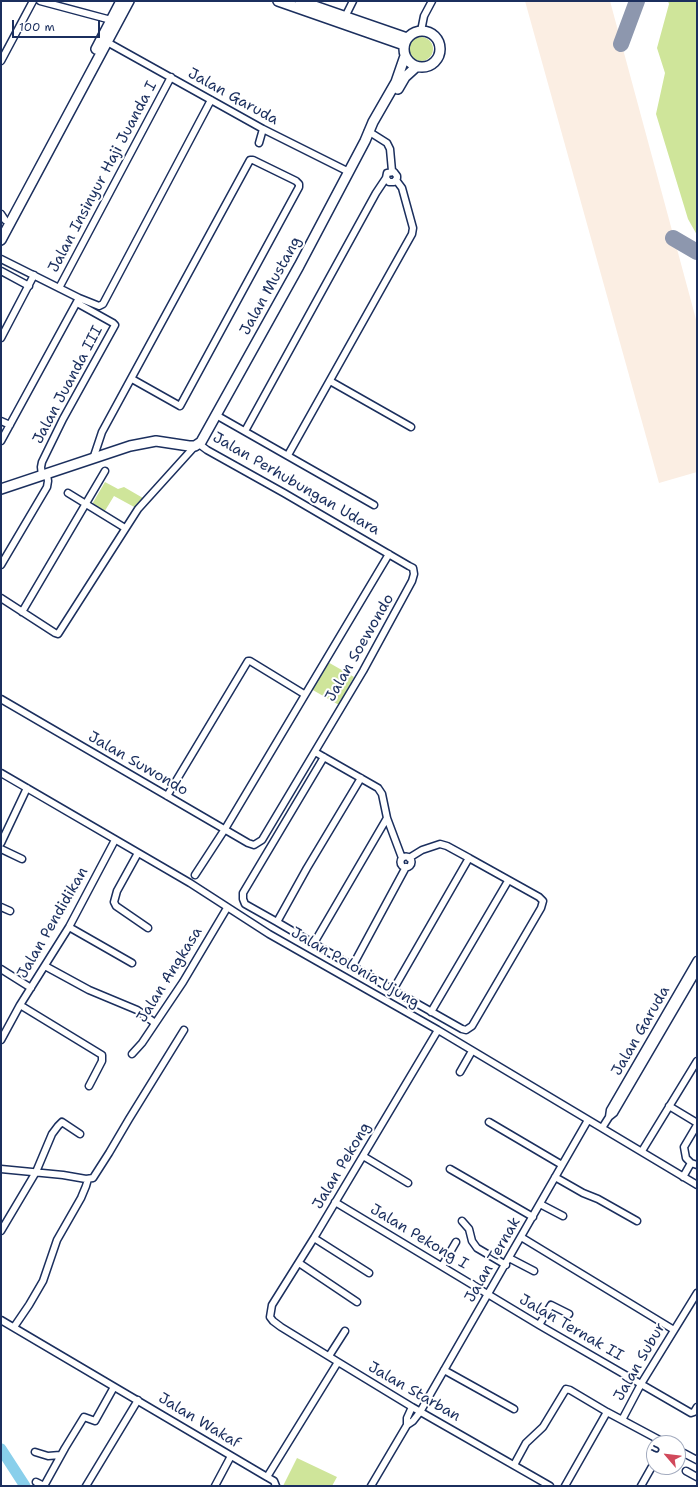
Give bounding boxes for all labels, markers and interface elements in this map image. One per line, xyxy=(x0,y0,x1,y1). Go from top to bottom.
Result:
scale bar xyxy=(14,12,102,38)
text: 100 m xyxy=(19,19,55,35)
street label: Jalan Garuda xyxy=(185,65,281,129)
street label: Jalan Insinyur Haji Juanda I xyxy=(45,78,161,276)
street label: Jalan Mustang xyxy=(237,234,305,338)
street label: Jalan Juanda III xyxy=(29,323,107,447)
street label: Jalan Perhubungan Udara xyxy=(209,429,383,539)
street label: Jalan Soewondo xyxy=(322,591,398,705)
street label: Jalan Suwondo xyxy=(85,728,191,800)
street label: Jalan Pendidikan xyxy=(14,864,92,982)
street label: Jalan Angkasa xyxy=(133,924,207,1026)
street label: Jalan Polonia Ujung xyxy=(288,924,422,1012)
street label: Jalan Garuda xyxy=(608,983,674,1079)
street label: Jalan Pekong xyxy=(309,1119,375,1213)
street label: Jalan Pekong I xyxy=(367,1201,471,1273)
street label: Jalan Ternak xyxy=(461,1214,525,1306)
street label: Jalan Ternak II xyxy=(516,1291,626,1365)
street label: Jalan Subur xyxy=(610,1320,670,1404)
street label: Jalan Starban xyxy=(365,1358,463,1426)
street label: Jalan Wakaf xyxy=(155,1390,243,1452)
north arrow xyxy=(646,1435,686,1475)
text: U xyxy=(647,1443,664,1456)

